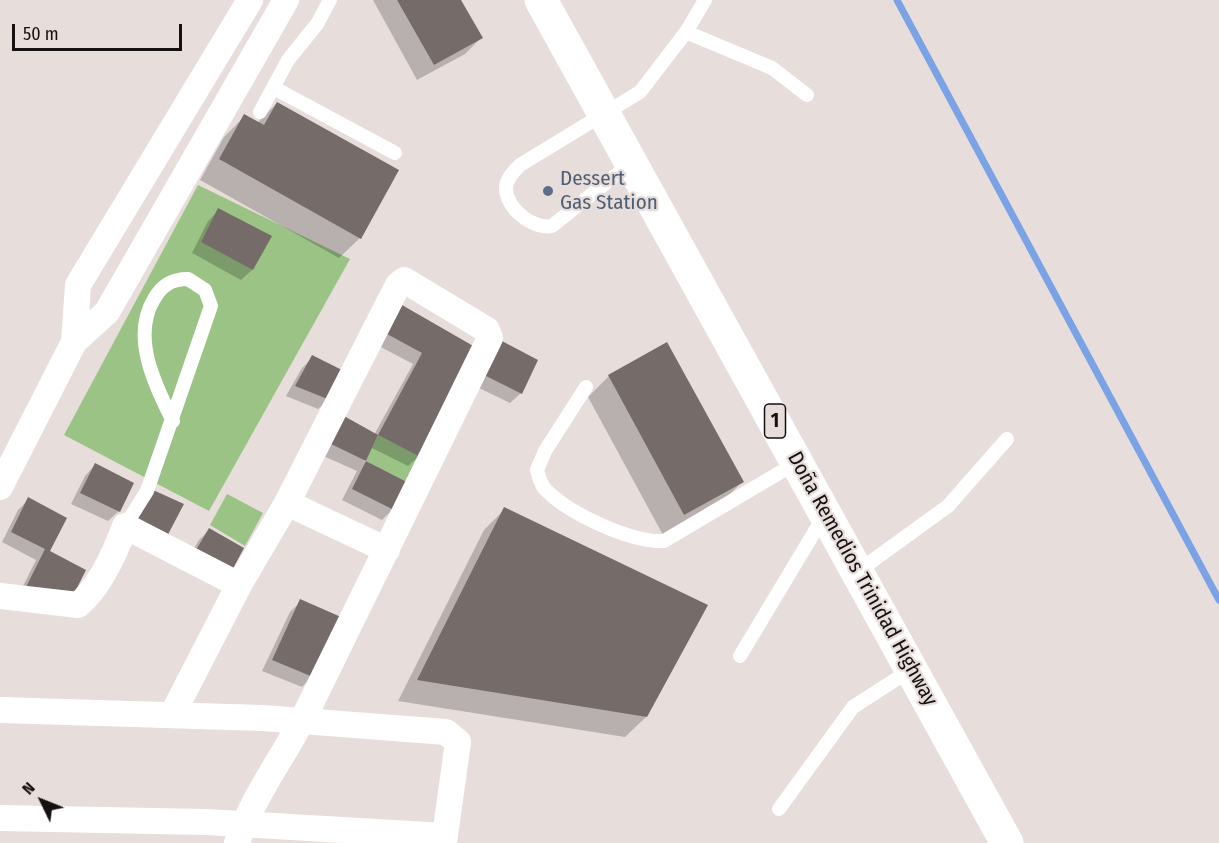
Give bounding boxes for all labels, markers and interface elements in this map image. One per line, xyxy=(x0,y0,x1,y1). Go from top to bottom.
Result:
scale bar xyxy=(15,12,184,50)
text: 50 m xyxy=(23,23,59,45)
place label: Dessert Gas Station xyxy=(560,166,658,216)
marker: Dessert Gas Station xyxy=(541,184,555,198)
road number: 1 xyxy=(764,404,786,438)
street label: Doña Remedios Trinidad Highway xyxy=(781,448,943,710)
north arrow xyxy=(12,771,72,831)
text: N xyxy=(18,778,39,798)

